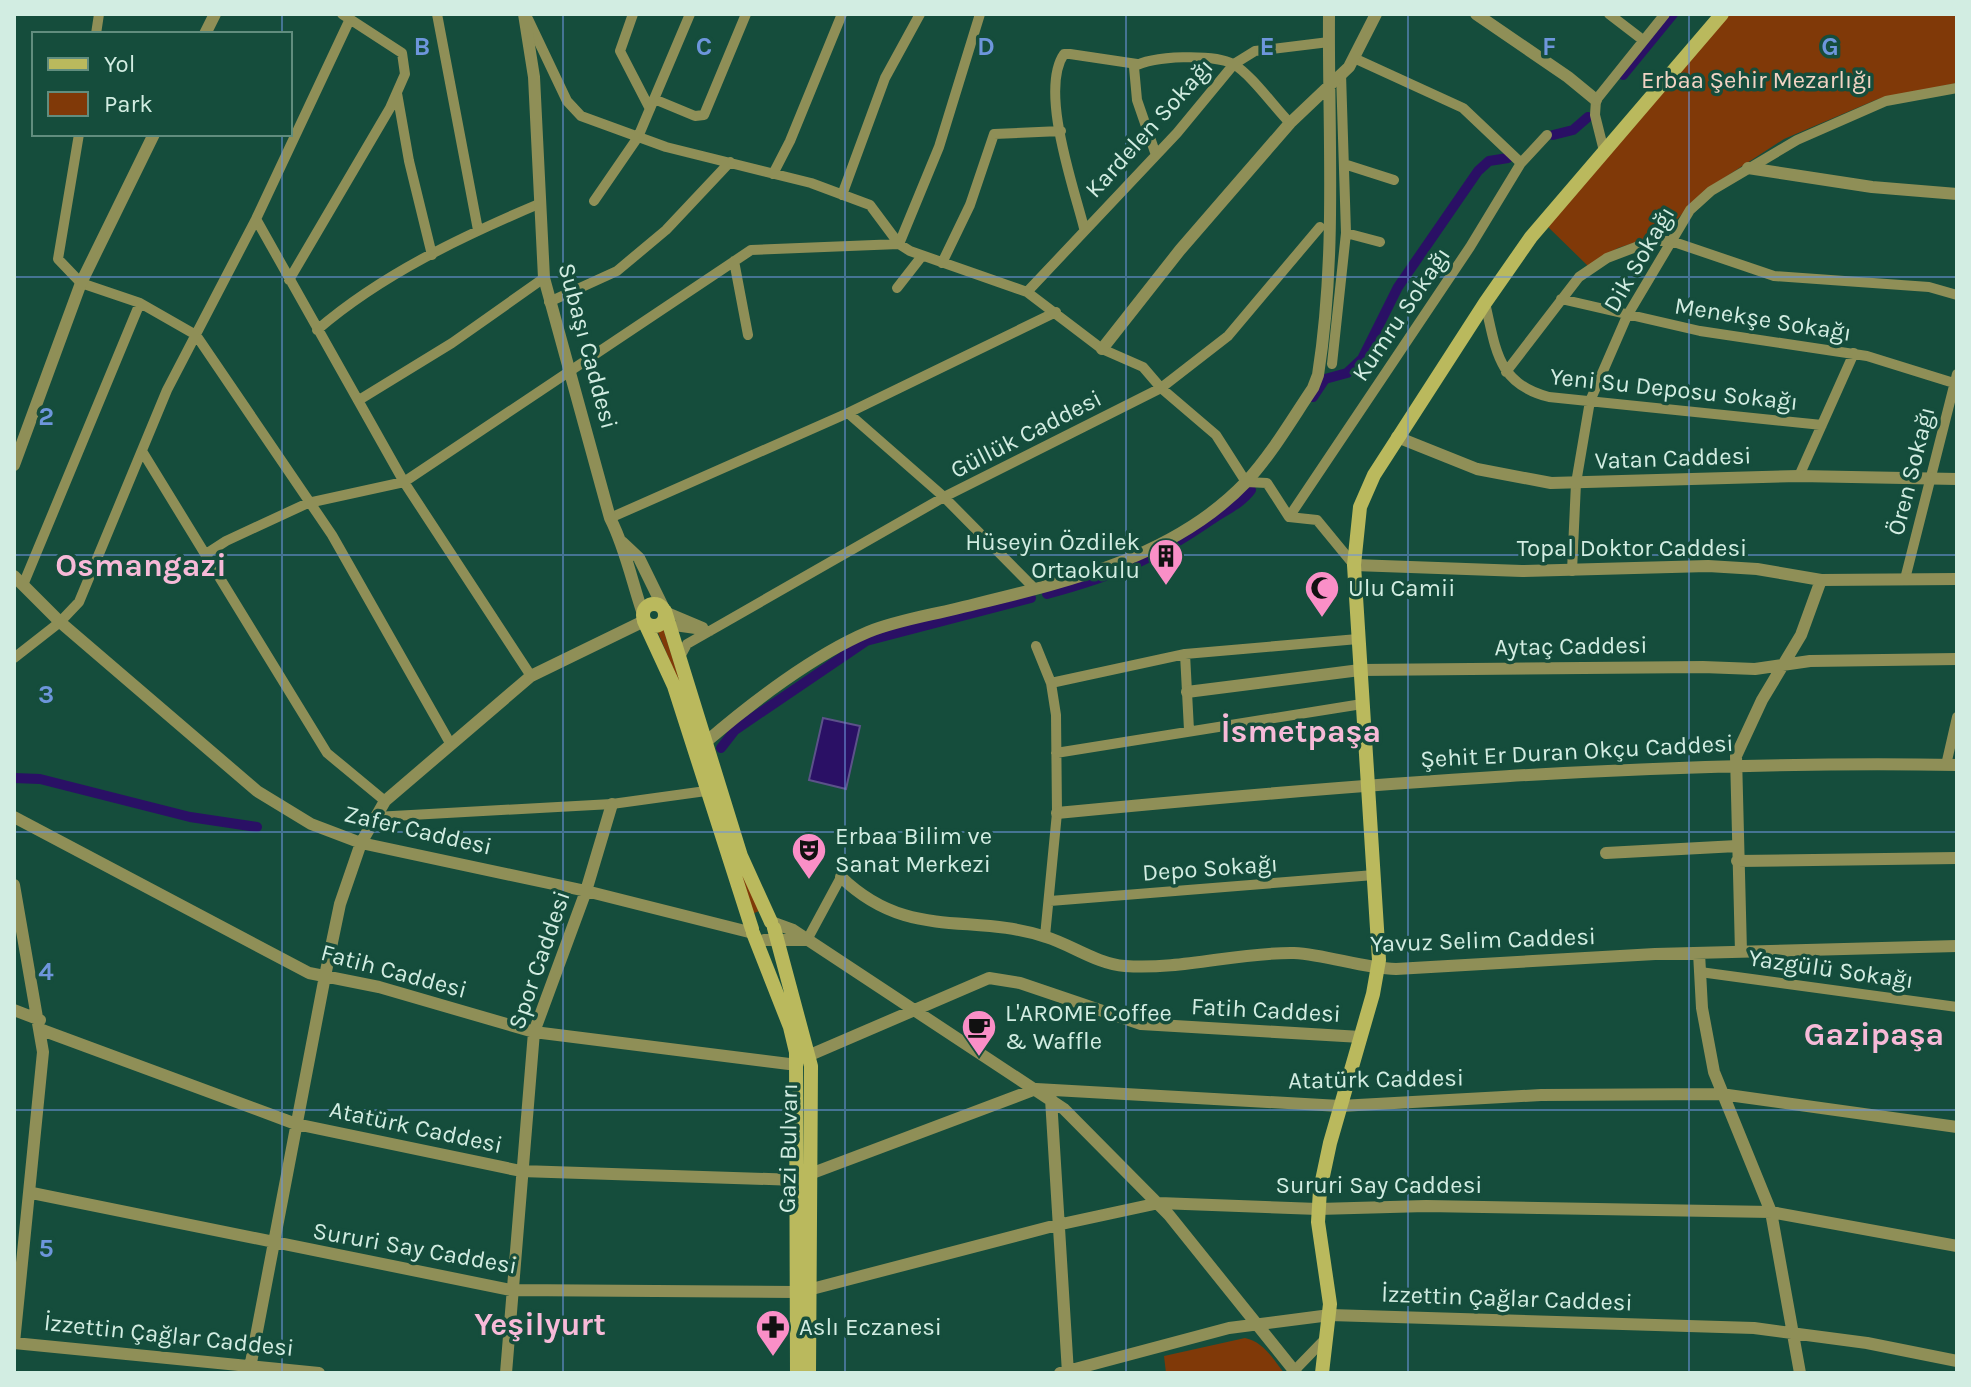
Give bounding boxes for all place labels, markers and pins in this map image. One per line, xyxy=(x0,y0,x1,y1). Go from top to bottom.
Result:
place label: Hüseyin Özdilek Ortaokulu xyxy=(965,528,1140,584)
building icon: Hüseyin Özdilek Ortaokulu xyxy=(1147,537,1185,587)
mosque icon: Ulu Camii xyxy=(1303,569,1341,619)
place label: Ulu Camii xyxy=(1348,574,1455,602)
place label: Erbaa Bilim ve Sanat Merkezi xyxy=(835,822,992,878)
theatre icon: Erbaa Bilim ve Sanat Merkezi xyxy=(790,831,828,881)
place label: L'AROME Coffee & Waffle xyxy=(1005,999,1172,1055)
cafe icon: L'AROME Coffee & Waffle xyxy=(960,1008,998,1058)
pharmacy icon: Aslı Eczanesi xyxy=(754,1308,792,1358)
place label: Aslı Eczanesi xyxy=(799,1313,942,1341)

